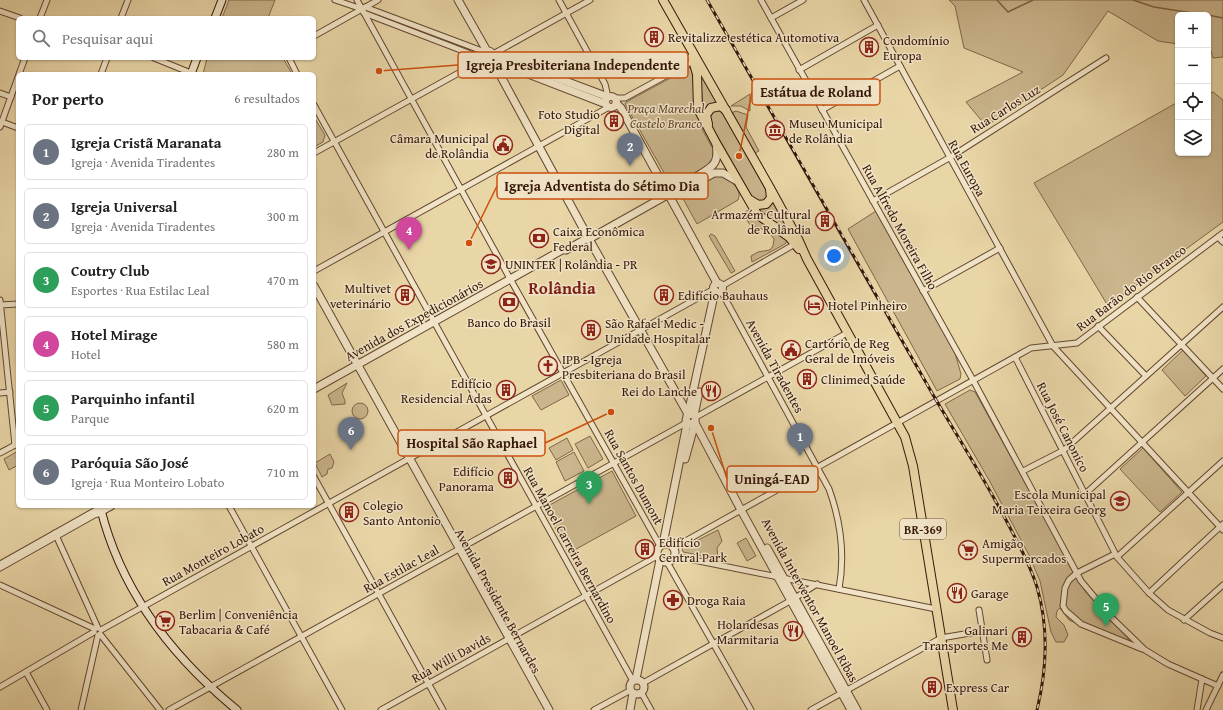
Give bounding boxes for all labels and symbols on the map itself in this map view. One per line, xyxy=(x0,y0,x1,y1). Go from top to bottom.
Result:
building icon: Revitalizze estética Automotiva xyxy=(643,26,665,48)
place label: Revitalizze estética Automotiva xyxy=(668,28,840,47)
place label: Condomínio Europa xyxy=(883,31,950,65)
building icon: Condomínio Europa xyxy=(858,36,880,58)
callout: Igreja Presbiteriana Independente xyxy=(458,52,688,78)
text: Igreja Presbiteriana Independente xyxy=(466,55,680,75)
callout: Estátua de Roland xyxy=(752,79,880,105)
street label: Rua Carlos Luz xyxy=(966,80,1044,138)
text: Estátua de Roland xyxy=(760,82,872,102)
park label: Praça Marechal Castelo Branco xyxy=(627,99,704,133)
place label: Foto Studio Digital xyxy=(538,105,600,139)
building icon: Foto Studio Digital xyxy=(603,110,625,132)
place label: Museu Municipal de Rolândia xyxy=(789,114,883,148)
museum icon: Museu Municipal de Rolândia xyxy=(764,119,786,141)
place label: Câmara Municipal de Rolândia xyxy=(390,129,490,163)
pin: 2 xyxy=(617,133,643,166)
public building icon: Câmara Municipal de Rolândia xyxy=(492,134,514,156)
street label: Rua Europa xyxy=(944,136,991,201)
street label: Rua Alfredo Moreira Filho xyxy=(858,161,943,294)
callout: Igreja Adventista do Sétimo Dia xyxy=(497,173,708,199)
text: Igreja Adventista do Sétimo Dia xyxy=(504,176,701,196)
place label: Armazém Cultural de Rolândia xyxy=(711,205,812,239)
building icon: Armazém Cultural de Rolândia xyxy=(814,210,836,232)
pin: 4 xyxy=(396,217,422,250)
place label: Caixa Econômica Federal xyxy=(553,222,645,256)
bank icon: Caixa Econômica Federal xyxy=(528,227,550,249)
street label: Rua Barão do Rio Branco xyxy=(1072,240,1190,336)
your location xyxy=(824,246,844,266)
school or university icon: UNINTER | Rolândia - PR xyxy=(480,253,502,275)
place label: UNINTER | Rolândia - PR xyxy=(505,255,638,274)
street label: Avenida dos Expedicionários xyxy=(342,274,486,366)
district label: Rolândia xyxy=(528,275,596,300)
place label: Multivet veterinário xyxy=(330,279,391,313)
building icon: Multivet veterinário xyxy=(394,284,416,306)
building icon: Edifício Bauhaus xyxy=(653,284,675,306)
place label: Edifício Bauhaus xyxy=(678,286,768,305)
bank icon: Banco do Brasil xyxy=(498,291,520,313)
hotel icon: Hotel Pinheiro xyxy=(803,294,825,316)
place label: Hotel Pinheiro xyxy=(828,296,908,315)
place label: Banco do Brasil xyxy=(467,313,551,332)
place label: São Rafael Medic - Unidade Hospitalar xyxy=(605,314,711,348)
street label: Avenida Tiradentes xyxy=(741,316,809,416)
building icon: São Rafael Medic - Unidade Hospitalar xyxy=(580,319,602,341)
place label: Cartório de Reg Geral de Imóveis xyxy=(805,334,895,368)
public building icon: Cartório de Reg Geral de Imóveis xyxy=(780,339,802,361)
place label: IPB - Igreja Presbiteriana do Brasil xyxy=(562,350,686,384)
church icon: IPB - Igreja Presbiteriana do Brasil xyxy=(537,355,559,377)
building icon: Clinimed Saúde xyxy=(796,368,818,390)
place label: Clinimed Saúde xyxy=(821,370,905,389)
place label: Edifício Residencial Adas xyxy=(401,374,492,408)
building icon: Edifício Residencial Adas xyxy=(495,379,517,401)
street label: Rua José Canonico xyxy=(1032,379,1094,476)
restaurant icon: Rei do Lanche xyxy=(700,380,722,402)
place label: Rei do Lanche xyxy=(622,382,697,401)
pin: 6 xyxy=(338,417,364,450)
pin: 1 xyxy=(787,423,813,456)
street label: Rua Santos Dumont xyxy=(600,426,668,529)
callout: Hospital São Raphael xyxy=(398,430,545,456)
text: Hospital São Raphael xyxy=(407,433,538,453)
place label: Edifício Panorama xyxy=(439,462,495,496)
street label: Rua Manoel Carreira Bernardino xyxy=(519,463,621,627)
callout: Uningá-EAD xyxy=(727,466,818,492)
building icon: Edifício Panorama xyxy=(497,467,519,489)
text: Uningá-EAD xyxy=(734,469,810,489)
pin: 3 xyxy=(576,471,602,504)
place label: Escola Municipal Maria Teixeira Georg xyxy=(992,485,1107,519)
school or university icon: Escola Municipal Maria Teixeira Georg xyxy=(1109,490,1131,512)
place label: Colegio Santo Antonio xyxy=(363,496,441,530)
building icon: Colegio Santo Antonio xyxy=(338,501,360,523)
street label: Avenida Interventor Manoel Ribas xyxy=(757,514,863,686)
street label: Rua Monteiro Lobato xyxy=(158,519,268,591)
road number: BR-369 xyxy=(900,519,946,539)
street label: Avenida Presidente Bernardes xyxy=(450,525,546,677)
place label: Edifício Central Park xyxy=(659,533,727,567)
place label: Amigão Supermercados xyxy=(982,534,1066,568)
building icon: Edifício Central Park xyxy=(634,538,656,560)
supermarket icon: Amigão Supermercados xyxy=(957,539,979,561)
street label: Rua Estilac Leal xyxy=(360,540,443,598)
restaurant icon: Garage xyxy=(946,582,968,604)
place label: Garage xyxy=(971,584,1009,603)
pharmacy icon: Droga Raia xyxy=(662,589,684,611)
place label: Droga Raia xyxy=(687,591,746,610)
pin: 5 xyxy=(1093,593,1119,626)
place label: Berlim | Conveniência Tabacaria & Café xyxy=(179,605,299,639)
supermarket icon: Berlim | Conveniência Tabacaria & Café xyxy=(154,610,176,632)
place label: Holandesas Marmitaria xyxy=(717,615,780,649)
restaurant icon: Holandesas Marmitaria xyxy=(782,620,804,642)
place label: Galinari Transportes Me xyxy=(922,621,1008,655)
building icon: Galinari Transportes Me xyxy=(1011,626,1033,648)
street label: Rua Willi Davids xyxy=(408,628,494,688)
building icon: Express Car xyxy=(921,676,943,698)
place label: Express Car xyxy=(946,678,1010,697)

